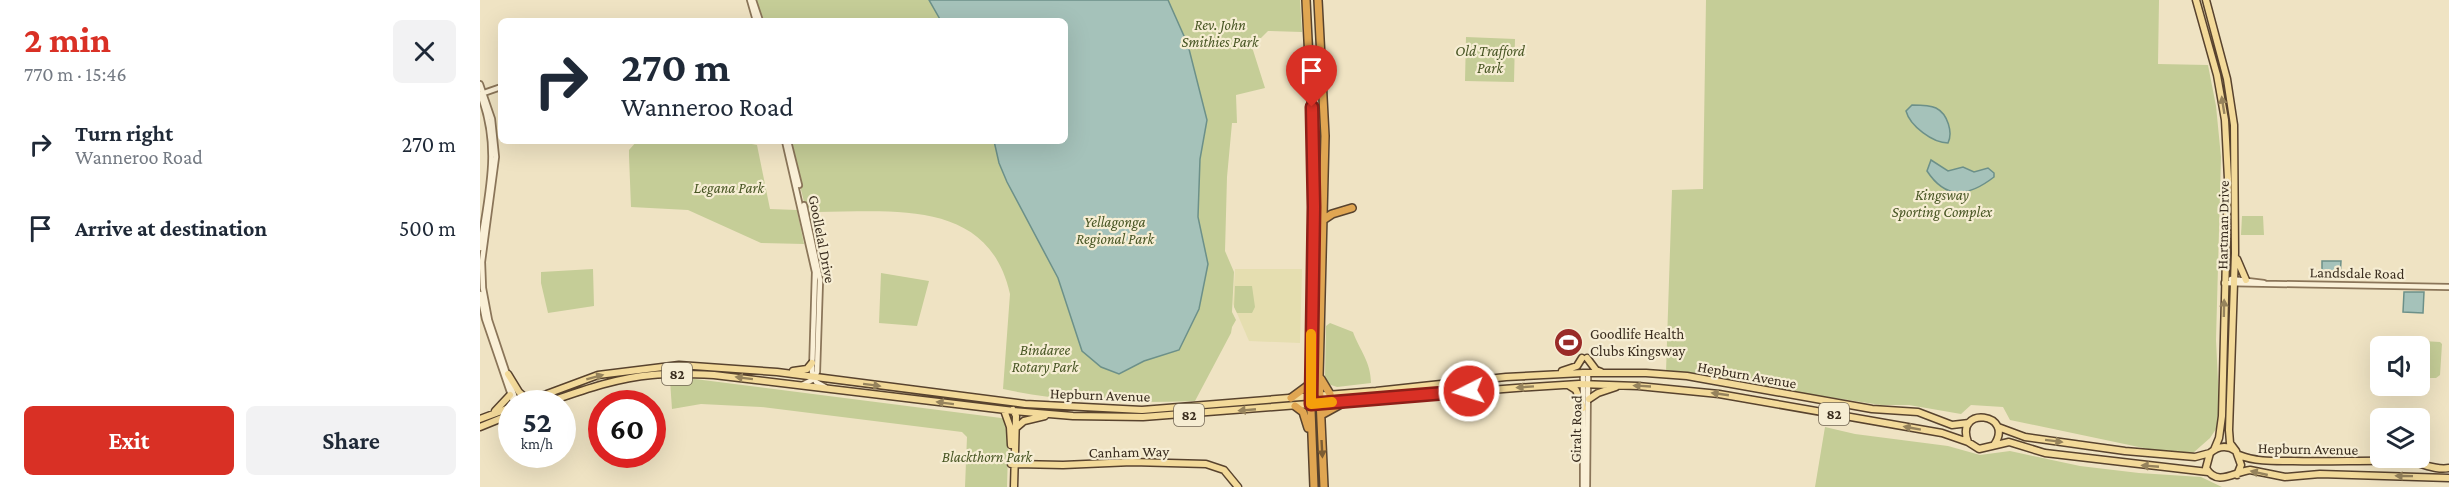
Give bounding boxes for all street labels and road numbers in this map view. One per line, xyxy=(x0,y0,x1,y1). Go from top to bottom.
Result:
street label: Hartman Drive xyxy=(2214,180,2232,270)
street label: Goollelal Drive xyxy=(806,194,838,285)
street label: Landsdale Road xyxy=(2309,264,2405,282)
street label: Hepburn Avenue xyxy=(1696,358,1798,393)
road number: 82 xyxy=(662,363,692,385)
street label: Hepburn Avenue xyxy=(1050,385,1151,406)
street label: Giralt Road xyxy=(1567,395,1585,463)
road number: 82 xyxy=(1819,403,1849,425)
road number: 82 xyxy=(1174,404,1204,426)
street label: Hepburn Avenue xyxy=(2258,440,2359,459)
street label: Canham Way xyxy=(1089,443,1169,462)

